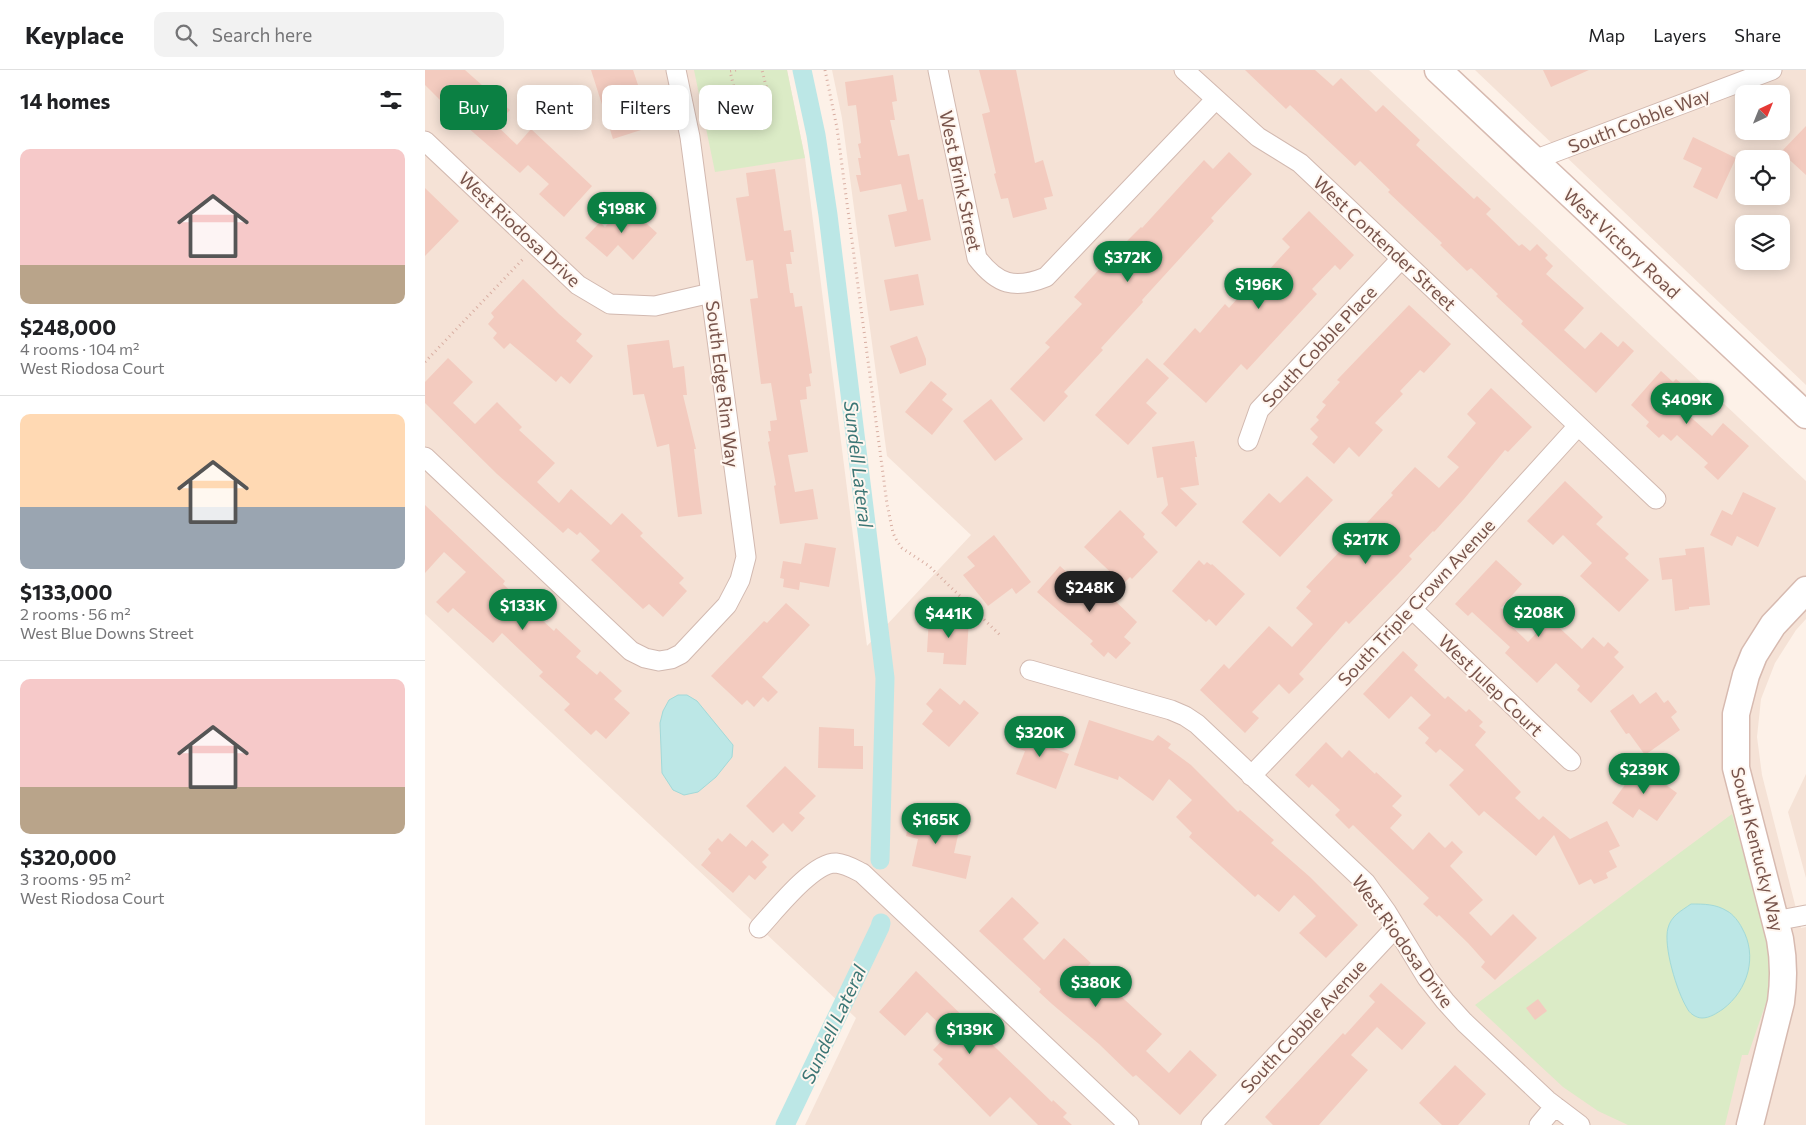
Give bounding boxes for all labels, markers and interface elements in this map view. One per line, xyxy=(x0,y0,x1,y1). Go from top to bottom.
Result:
search box xyxy=(154,12,504,57)
text: Keyplace xyxy=(25,20,124,49)
icon: search xyxy=(172,21,200,49)
text: Search here xyxy=(212,23,312,46)
text: Map xyxy=(1588,24,1625,46)
text: Layers xyxy=(1653,24,1706,46)
text: Share xyxy=(1734,24,1781,46)
street label: South Cobble Way xyxy=(1565,83,1713,157)
chip: Buy xyxy=(440,85,507,130)
chip: Rent xyxy=(517,85,592,130)
chip: Filters xyxy=(602,85,689,130)
chip: New xyxy=(699,85,772,130)
north arrow xyxy=(1735,85,1790,140)
map controls xyxy=(1735,85,1790,270)
icon: filters xyxy=(377,86,405,114)
text: 14 homes xyxy=(20,88,110,113)
street label: West Brink Street xyxy=(935,109,987,253)
button: locate xyxy=(1735,150,1790,205)
street label: West Riodosa Drive xyxy=(455,167,585,291)
street label: West Contender Street xyxy=(1309,171,1461,315)
icon: home xyxy=(168,181,258,271)
street label: West Victory Road xyxy=(1559,183,1685,303)
pin: $198K xyxy=(587,191,657,234)
text: $198K xyxy=(598,198,646,217)
button: layers xyxy=(1735,215,1790,270)
pin: $372K xyxy=(1093,240,1163,283)
text: $372K xyxy=(1104,247,1152,266)
pin: $196K xyxy=(1224,268,1294,310)
text: $196K xyxy=(1235,274,1283,293)
street label: South Cobble Place xyxy=(1257,281,1381,411)
street label: South Edge Rim Way xyxy=(702,299,744,469)
text: $248,000 xyxy=(20,314,116,339)
text: 4 rooms · 104 m² xyxy=(20,339,139,358)
text: West Riodosa Court xyxy=(20,358,165,377)
pin: $409K xyxy=(1652,382,1722,425)
text: $409K xyxy=(1662,389,1712,408)
water label: Sundell Lateral xyxy=(840,399,878,530)
icon: home xyxy=(168,447,258,537)
street label: South Triple Crown Avenue xyxy=(1333,514,1499,690)
pin: $217K xyxy=(1331,522,1401,565)
text: $217K xyxy=(1343,529,1389,548)
pin: $248K xyxy=(1055,570,1125,613)
text: $248K xyxy=(1066,577,1114,596)
text: $133,000 xyxy=(20,579,112,604)
pin: $133K xyxy=(488,588,558,631)
text: $133K xyxy=(500,595,546,614)
pin: $441K xyxy=(914,596,984,639)
pin: $208K xyxy=(1504,596,1574,638)
text: $208K xyxy=(1514,602,1564,621)
text: $441K xyxy=(926,603,972,622)
text: 2 rooms · 56 m² xyxy=(20,604,131,623)
text: West Blue Downs Street xyxy=(20,623,194,642)
street label: West Julep Court xyxy=(1434,630,1548,740)
icon: home xyxy=(168,712,258,802)
pin: $320K xyxy=(1005,716,1075,758)
text: $320K xyxy=(1015,722,1065,741)
pin: $239K xyxy=(1609,752,1679,795)
text: $239K xyxy=(1620,759,1668,778)
street label: South Kentucky Way xyxy=(1727,765,1789,933)
pin: $165K xyxy=(901,802,971,845)
text: $165K xyxy=(913,809,959,828)
text: $320,000 xyxy=(20,844,116,869)
text: 3 rooms · 95 m² xyxy=(20,869,131,888)
street label: West Riodosa Drive xyxy=(1348,870,1458,1012)
text: West Riodosa Court xyxy=(20,888,165,907)
street label: South Cobble Avenue xyxy=(1235,955,1371,1097)
water label: Sundell Lateral xyxy=(796,960,871,1087)
pin: $380K xyxy=(1061,966,1131,1008)
text: $380K xyxy=(1071,972,1121,991)
pin: $139K xyxy=(935,1012,1005,1055)
text: $139K xyxy=(947,1019,993,1038)

